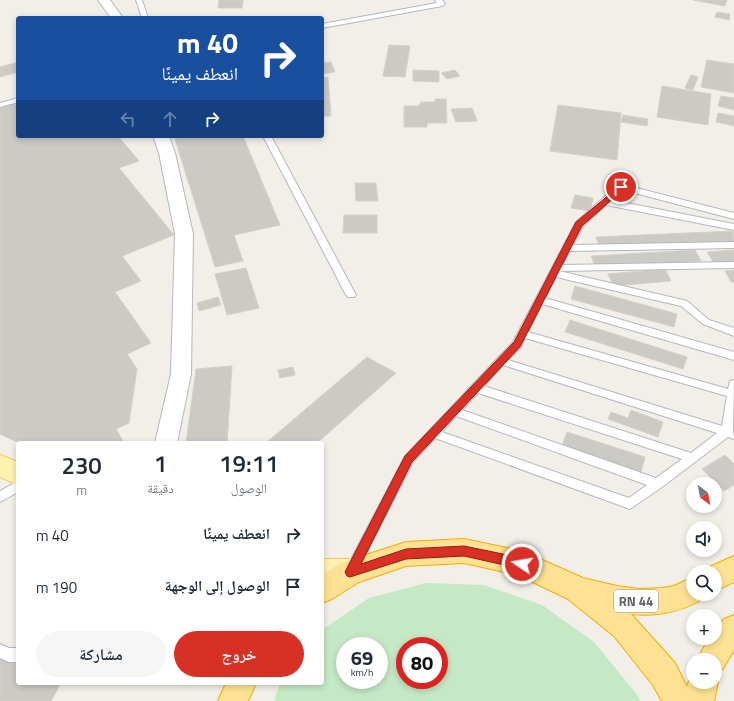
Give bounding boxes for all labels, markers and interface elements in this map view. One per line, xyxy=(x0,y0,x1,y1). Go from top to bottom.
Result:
text: 40 m xyxy=(177,21,238,64)
icon: right xyxy=(252,32,304,84)
text: انعطف يمينًا xyxy=(161,60,238,87)
icon: left xyxy=(117,108,139,130)
icon: ahead xyxy=(159,108,181,130)
icon: right xyxy=(201,108,223,130)
pin xyxy=(604,170,638,204)
icon: arrive xyxy=(610,176,632,198)
text: 1 xyxy=(154,445,167,481)
text: 19:11 xyxy=(219,445,279,481)
text: 230 xyxy=(61,447,102,483)
north arrow xyxy=(686,477,722,513)
map controls xyxy=(686,477,722,689)
text: دقيقة xyxy=(147,478,174,498)
text: الوصول xyxy=(231,478,267,498)
text: m xyxy=(76,480,87,500)
button: sound xyxy=(686,521,722,557)
text: انعطف يمينًا xyxy=(203,522,270,545)
text: 40 m xyxy=(36,524,69,547)
icon: right xyxy=(282,524,304,546)
position arrow xyxy=(501,543,543,585)
button: search xyxy=(686,565,722,601)
text: الوصول إلى الوجهة xyxy=(165,574,270,597)
text: 190 m xyxy=(36,576,77,599)
icon: arrive xyxy=(282,576,304,598)
road number: RN 44 xyxy=(614,590,658,612)
button: + xyxy=(686,609,722,645)
button: مشاركة xyxy=(36,631,166,677)
button: خروج xyxy=(174,631,304,677)
speed limit sign: 80 xyxy=(396,637,448,689)
text: 69 xyxy=(351,642,373,673)
button: − xyxy=(686,653,722,689)
text: km/h xyxy=(351,665,373,680)

